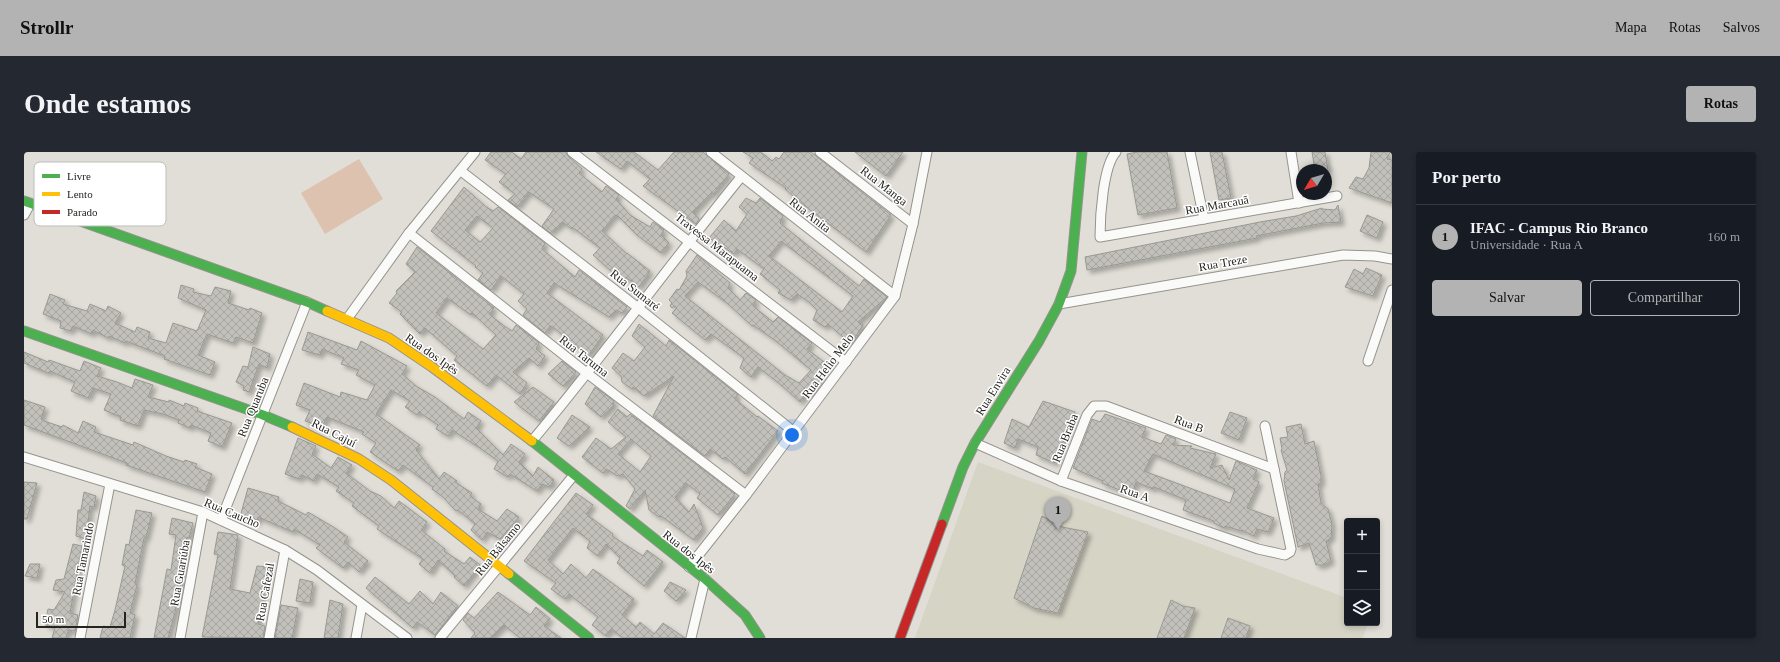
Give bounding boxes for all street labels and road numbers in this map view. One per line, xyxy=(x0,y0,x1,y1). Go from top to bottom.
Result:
street label: Rua Manga xyxy=(858,163,911,209)
street label: Rua Marcauã xyxy=(1184,192,1251,217)
street label: Rua Anita xyxy=(787,195,834,236)
street label: Travessa Marapuama xyxy=(672,210,762,284)
street label: Rua Treze xyxy=(1198,252,1248,274)
street label: Rua Sumaré xyxy=(607,266,663,314)
street label: Rua dos Ipês xyxy=(403,330,462,378)
street label: Rua Helio Melo xyxy=(799,331,857,401)
street label: Rua Taruma xyxy=(557,332,612,380)
street label: Rua Envira xyxy=(973,364,1014,418)
street label: Rua Quaruba xyxy=(235,374,272,439)
street label: Rua Braba xyxy=(1049,411,1081,464)
street label: Rua B xyxy=(1172,412,1206,436)
street label: Rua Cajuí xyxy=(309,416,359,451)
street label: Rua A xyxy=(1118,481,1152,505)
street label: Rua Caucho xyxy=(202,495,262,531)
street label: Rua Bálsamo xyxy=(472,520,524,578)
street label: Rua Tamarindo xyxy=(69,521,97,597)
street label: Rua dos Ipês xyxy=(660,527,718,577)
street label: Rua Guariúba xyxy=(167,538,193,607)
street label: Rua Cafezal xyxy=(253,561,277,622)

